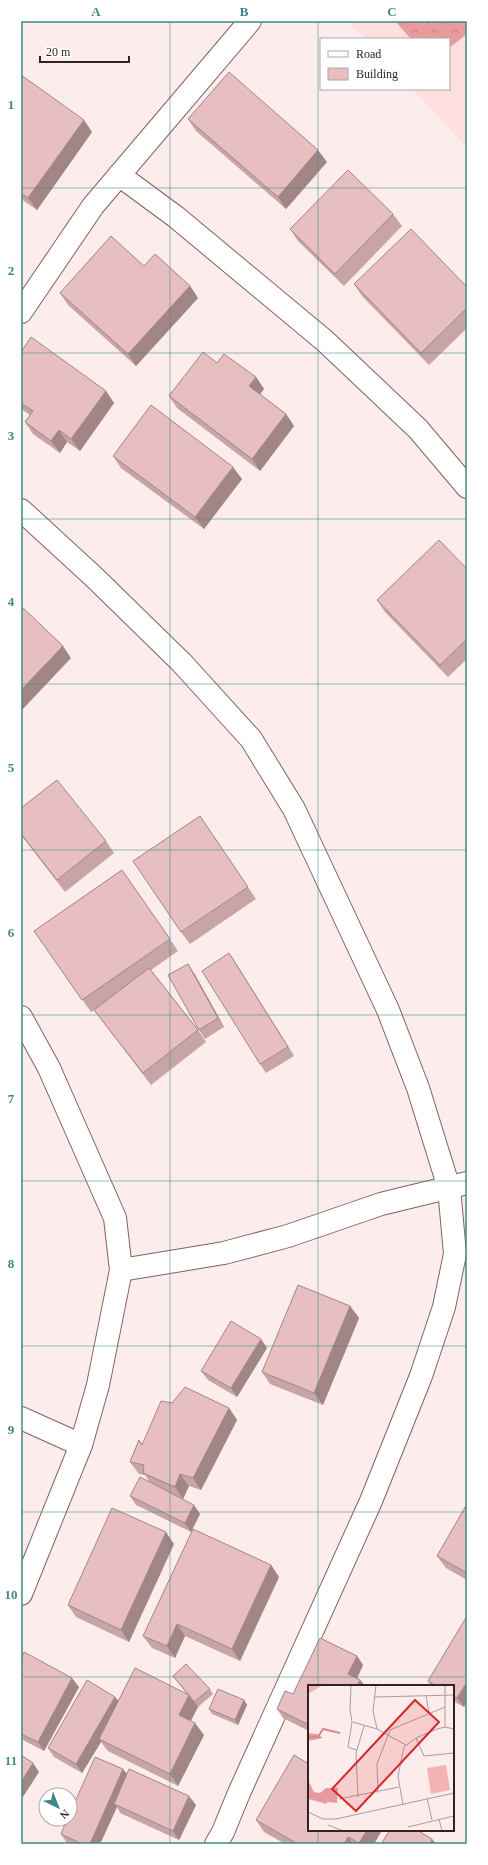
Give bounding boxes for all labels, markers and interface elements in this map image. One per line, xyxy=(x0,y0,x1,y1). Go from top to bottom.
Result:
text: A xyxy=(91,4,101,19)
text: B xyxy=(240,4,249,19)
text: C xyxy=(387,4,397,19)
scale bar xyxy=(40,38,129,64)
legend xyxy=(320,38,450,90)
text: 20 m xyxy=(46,45,71,59)
text: Road xyxy=(356,47,381,61)
text: Building xyxy=(356,67,398,81)
text: 1 xyxy=(8,97,14,112)
text: 2 xyxy=(8,263,14,278)
text: 3 xyxy=(8,428,15,443)
text: 4 xyxy=(8,594,15,609)
text: 5 xyxy=(8,760,15,775)
text: 6 xyxy=(8,925,15,940)
text: 7 xyxy=(8,1091,15,1106)
text: 8 xyxy=(8,1256,15,1271)
text: 9 xyxy=(8,1422,15,1437)
text: 10 xyxy=(5,1587,18,1602)
inset map xyxy=(308,1685,454,1831)
text: 11 xyxy=(5,1753,17,1768)
north arrow xyxy=(38,1787,78,1827)
text: N xyxy=(58,1807,72,1821)

